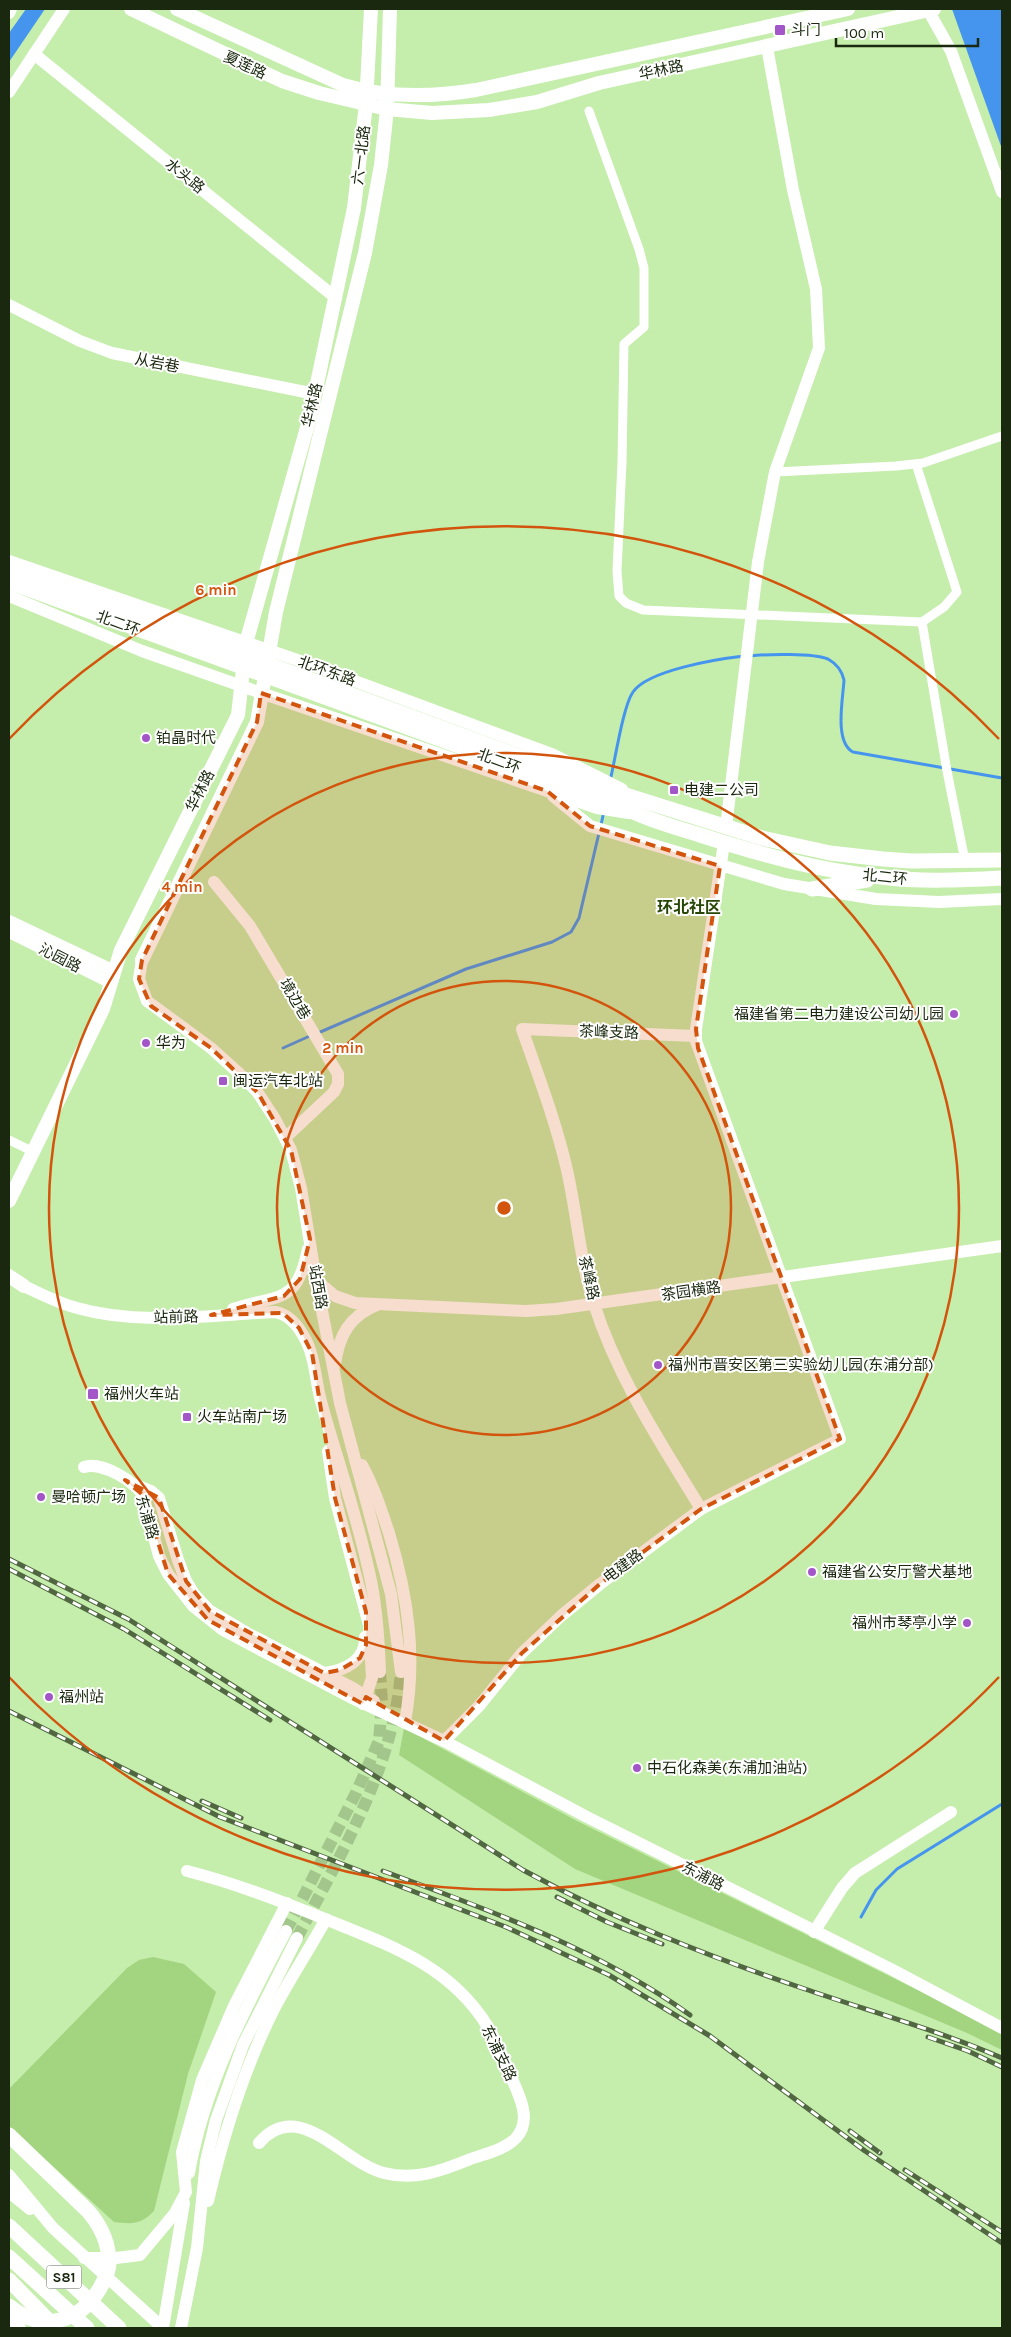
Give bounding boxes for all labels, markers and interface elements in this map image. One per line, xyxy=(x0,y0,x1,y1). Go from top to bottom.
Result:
scale bar xyxy=(836,15,978,47)
place label: 斗门 xyxy=(791,21,821,39)
marker: 斗门 xyxy=(773,23,787,37)
text: 100 m xyxy=(844,24,884,42)
street label: 夏莲路 xyxy=(221,47,269,83)
street label: 华林路 xyxy=(637,57,685,83)
street label: 六一北路 xyxy=(348,124,374,186)
street label: 水头路 xyxy=(162,155,208,197)
street label: 从岩巷 xyxy=(133,350,181,376)
street label: 华林路 xyxy=(298,381,326,429)
text: 6 min xyxy=(195,581,237,599)
street label: 北二环 xyxy=(94,607,142,639)
street label: 北环东路 xyxy=(296,652,358,690)
place label: 铂晶时代 xyxy=(156,729,216,747)
marker: 铂晶时代 xyxy=(140,732,152,744)
street label: 北二环 xyxy=(475,745,523,777)
street label: 华林路 xyxy=(182,767,218,815)
place label: 电建二公司 xyxy=(684,781,759,799)
marker: 电建二公司 xyxy=(668,784,680,796)
street label: 北二环 xyxy=(862,866,908,888)
text: 4 min xyxy=(161,878,203,896)
district label: 环北社区 xyxy=(657,898,721,917)
street label: 沁园路 xyxy=(36,940,84,976)
street label: 境边巷 xyxy=(276,975,314,1023)
place label: 福建省第二电力建设公司幼儿园 xyxy=(734,1005,944,1023)
marker: 福建省第二电力建设公司幼儿园 xyxy=(948,1008,960,1020)
street label: 茶峰支路 xyxy=(579,1022,639,1042)
place label: 华为 xyxy=(156,1034,186,1052)
marker: 华为 xyxy=(140,1037,152,1049)
text: 2 min xyxy=(322,1039,364,1057)
place label: 闽运汽车北站 xyxy=(233,1072,323,1090)
marker: 闽运汽车北站 xyxy=(217,1075,229,1087)
centre of rings xyxy=(495,1199,513,1217)
street label: 茶峰路 xyxy=(575,1254,603,1302)
street label: 站西路 xyxy=(305,1263,331,1311)
street label: 茶园横路 xyxy=(660,1278,722,1304)
street label: 站前路 xyxy=(153,1308,199,1326)
place label: 福州市晋安区第三实验幼儿园(东浦分部) xyxy=(668,1356,934,1374)
marker: 福州市晋安区第三实验幼儿园(东浦分部) xyxy=(652,1359,664,1371)
place label: 福州火车站 xyxy=(104,1385,179,1403)
marker: 福州火车站 xyxy=(86,1387,100,1401)
place label: 火车站南广场 xyxy=(197,1408,287,1426)
marker: 火车站南广场 xyxy=(181,1411,193,1423)
place label: 曼哈顿广场 xyxy=(51,1488,126,1506)
marker: 曼哈顿广场 xyxy=(35,1491,47,1503)
street label: 东浦路 xyxy=(132,1493,162,1541)
street label: 电建路 xyxy=(600,1545,646,1587)
place label: 福建省公安厅警犬基地 xyxy=(822,1563,972,1581)
marker: 福建省公安厅警犬基地 xyxy=(806,1566,818,1578)
place label: 福州市琴亭小学 xyxy=(852,1614,957,1632)
marker: 福州市琴亭小学 xyxy=(961,1617,973,1629)
place label: 福州站 xyxy=(59,1688,104,1706)
marker: 福州站 xyxy=(43,1691,55,1703)
place label: 中石化森美(东浦加油站) xyxy=(647,1759,808,1777)
marker: 中石化森美(东浦加油站) xyxy=(631,1762,643,1774)
street label: 东浦路 xyxy=(679,1858,727,1894)
street label: 东浦支路 xyxy=(478,2022,520,2084)
road number: S81 xyxy=(46,2266,82,2288)

